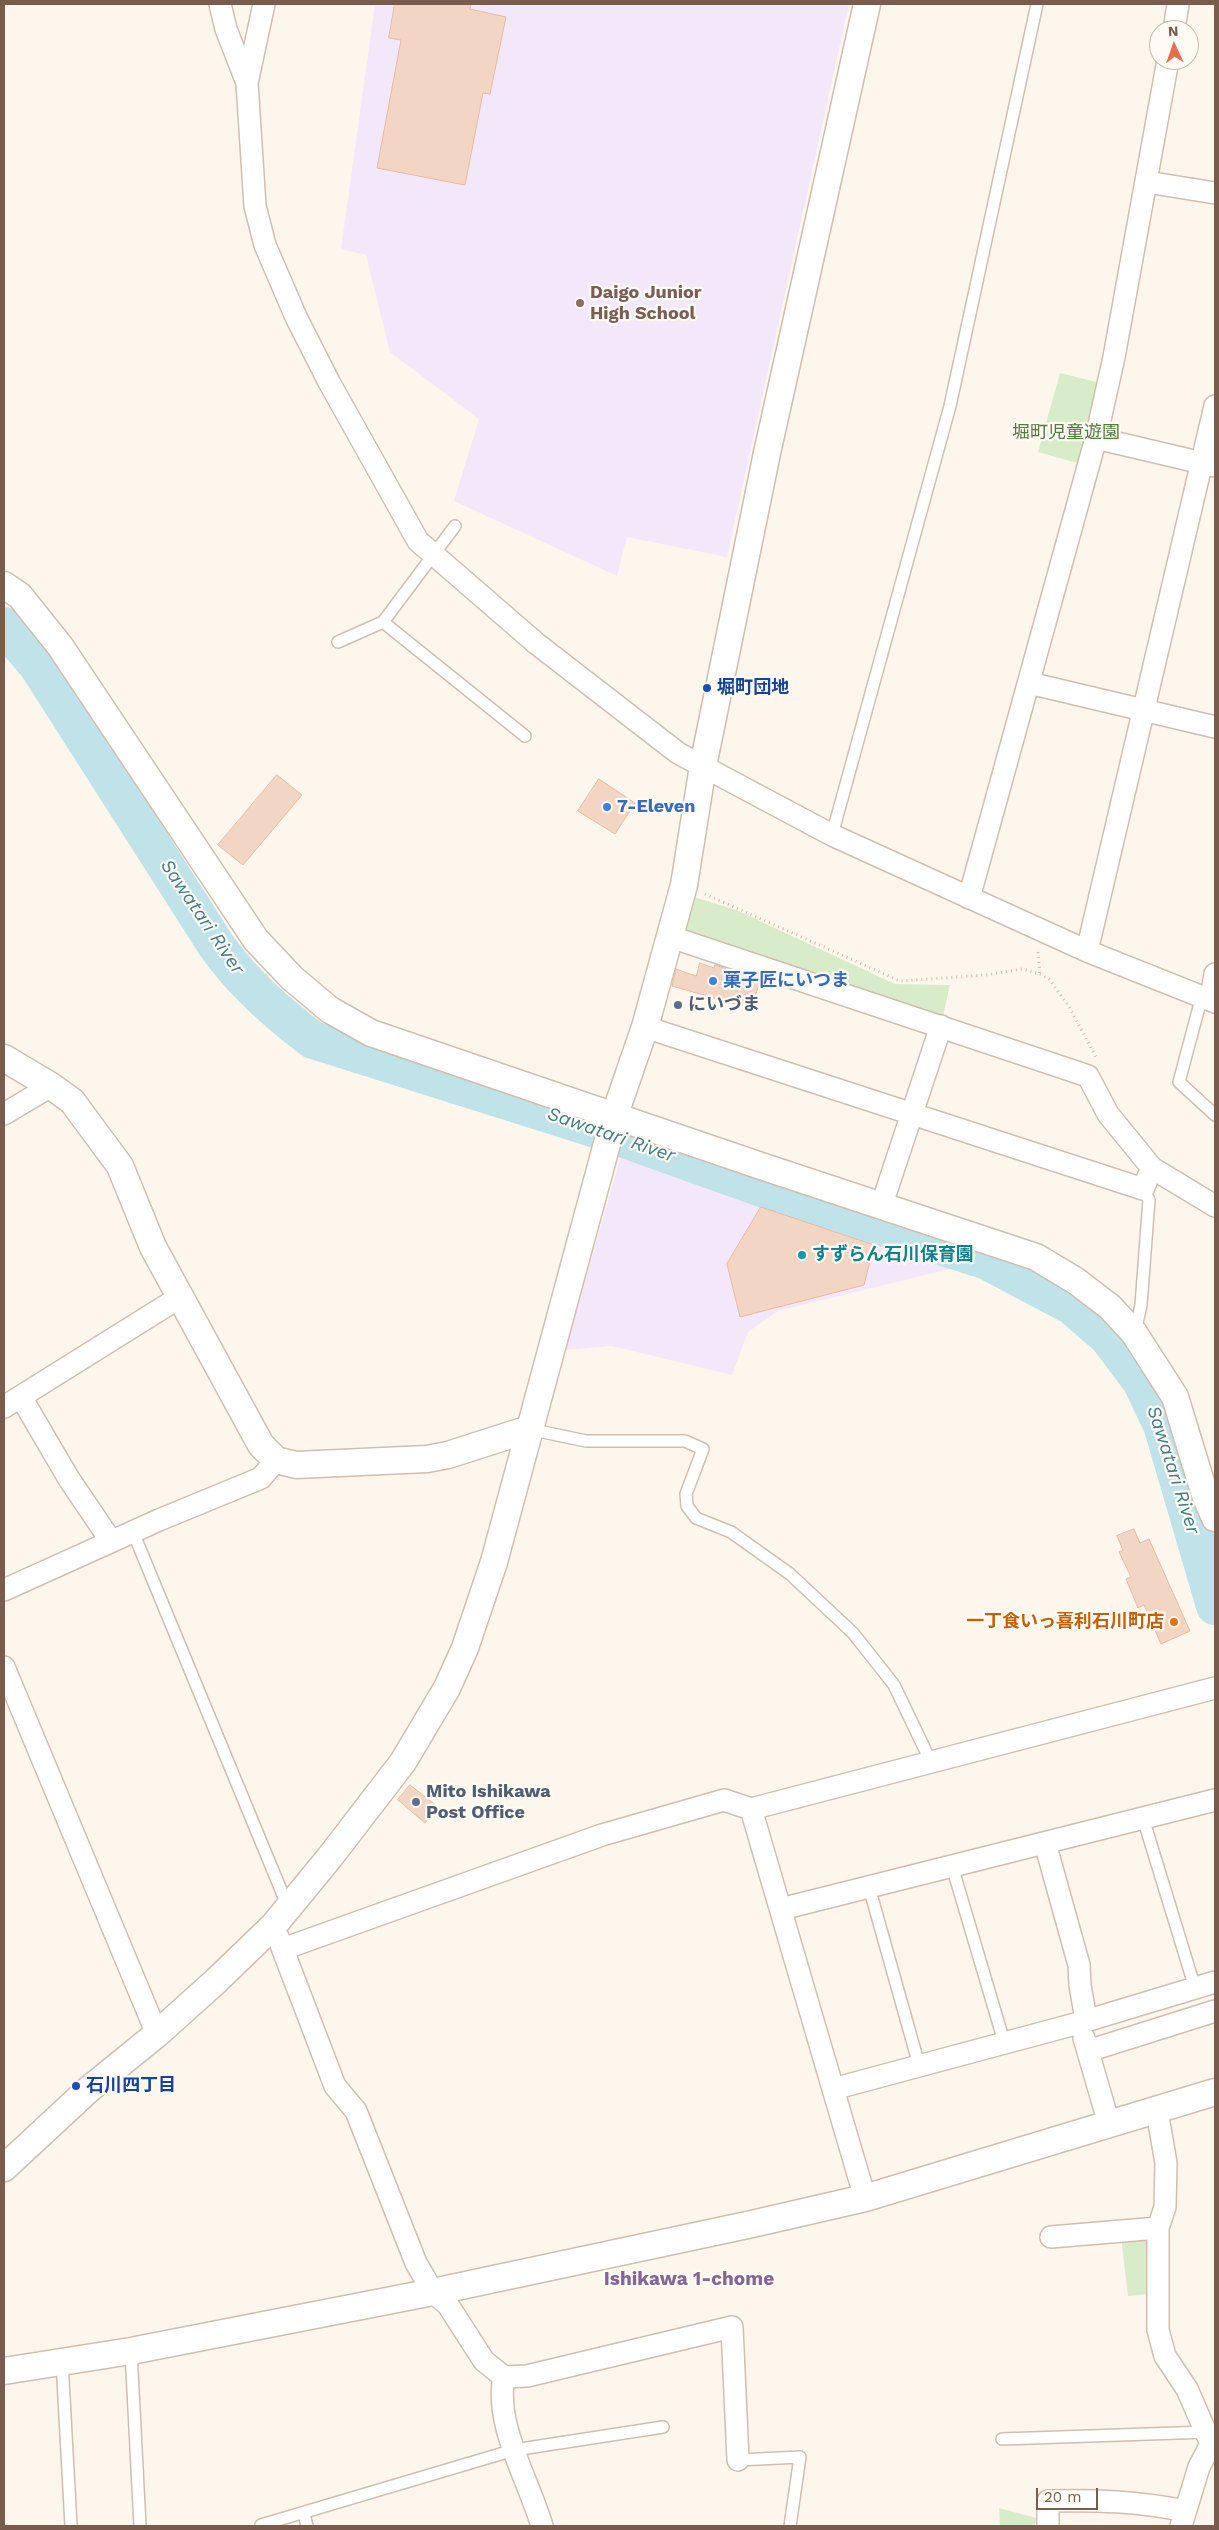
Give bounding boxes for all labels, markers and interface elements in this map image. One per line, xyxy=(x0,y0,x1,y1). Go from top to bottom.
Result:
north arrow xyxy=(1149,20,1199,70)
text: N xyxy=(1168,23,1179,39)
place label: Daigo Junior High School xyxy=(590,282,702,324)
marker: Daigo Junior High School xyxy=(574,297,586,309)
park label: 堀町児童遊園 xyxy=(1012,422,1120,444)
place label: 堀町団地 xyxy=(717,677,789,699)
marker: 堀町団地 xyxy=(701,682,713,694)
place label: 7-Eleven xyxy=(617,796,695,818)
marker: 7-Eleven xyxy=(601,801,613,813)
water label: Sawatari River xyxy=(155,855,249,979)
place label: 菓子匠にいつま xyxy=(723,970,849,992)
marker: 菓子匠にいつま xyxy=(707,975,719,987)
place label: にいづま xyxy=(688,994,760,1016)
marker: にいづま xyxy=(672,999,684,1011)
water label: Sawatari River xyxy=(544,1102,678,1168)
place label: すずらん石川保育園 xyxy=(812,1244,974,1266)
marker: すずらん石川保育園 xyxy=(796,1249,808,1261)
water label: Sawatari River xyxy=(1142,1403,1204,1537)
place label: 一丁食いっ喜利石川町店 xyxy=(966,1611,1164,1633)
marker: 一丁食いっ喜利石川町店 xyxy=(1168,1616,1180,1628)
place label: Mito Ishikawa Post Office xyxy=(426,1781,551,1824)
marker: Mito Ishikawa Post Office xyxy=(410,1796,422,1808)
place label: 石川四丁目 xyxy=(86,2075,176,2097)
marker: 石川四丁目 xyxy=(70,2080,82,2092)
district label: Ishikawa 1-chome xyxy=(604,2268,774,2290)
scale bar xyxy=(1039,2478,1102,2510)
text: 20 m xyxy=(1044,2488,1082,2506)

